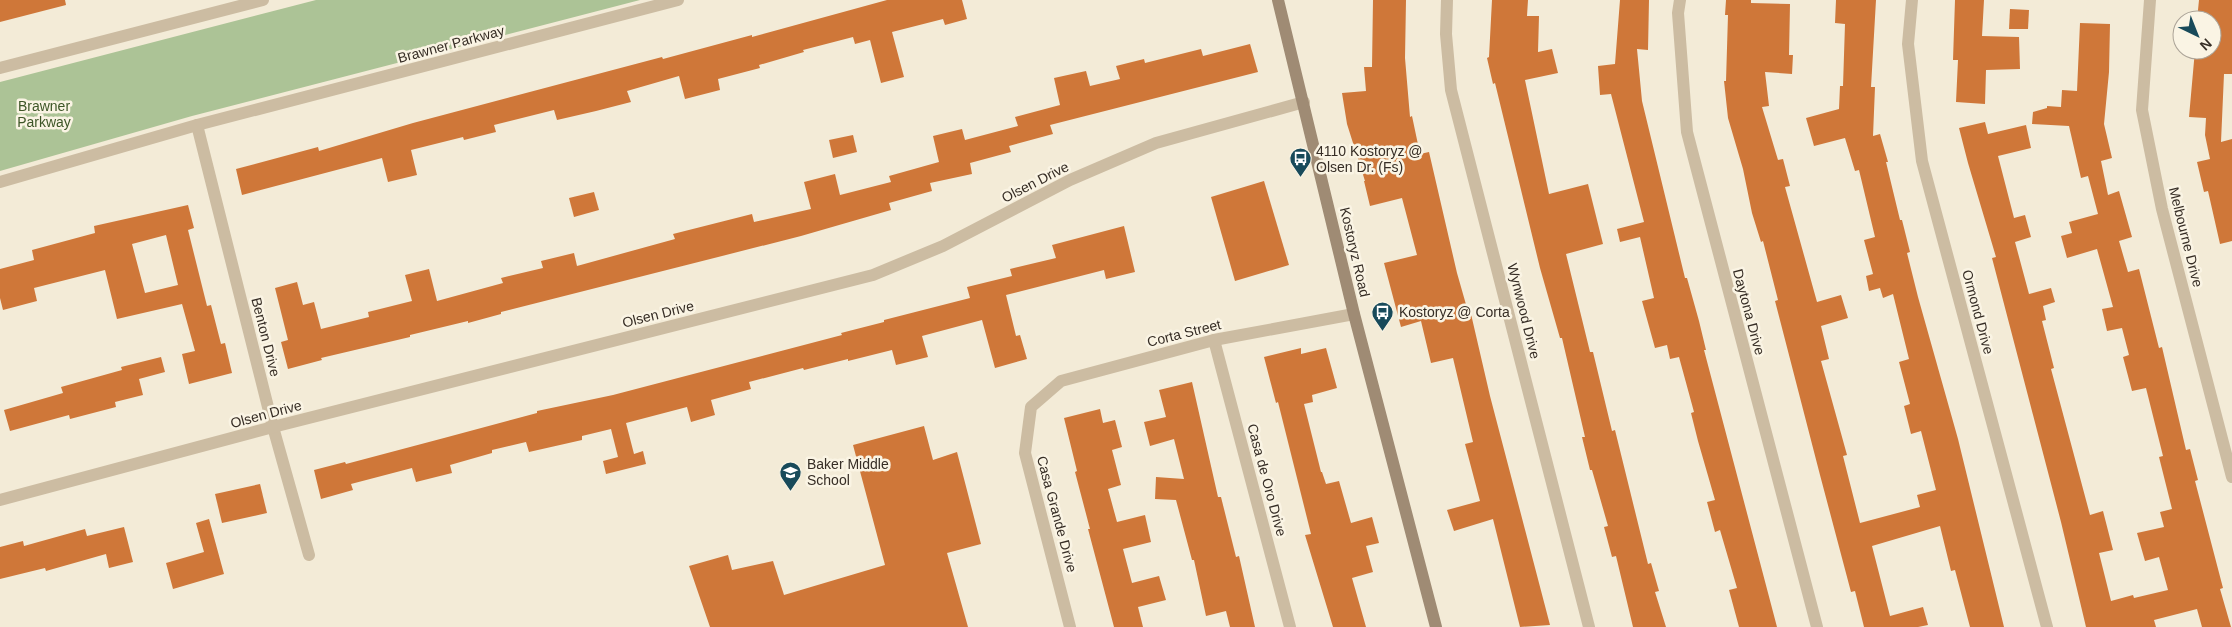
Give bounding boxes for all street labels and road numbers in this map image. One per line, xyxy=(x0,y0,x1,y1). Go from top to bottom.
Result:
street label: Brawner Parkway xyxy=(396,22,506,66)
street label: Olsen Drive xyxy=(999,158,1071,206)
street label: Melbourne Drive xyxy=(2166,185,2206,289)
street label: Kostoryz Road xyxy=(1337,205,1373,299)
street label: Wynwood Drive xyxy=(1504,262,1544,361)
street label: Daytona Drive xyxy=(1730,267,1768,357)
street label: Ormond Drive xyxy=(1959,268,1997,356)
street label: Benton Drive xyxy=(248,296,284,378)
street label: Olsen Drive xyxy=(621,297,696,331)
street label: Corta Street xyxy=(1145,316,1223,350)
street label: Olsen Drive xyxy=(229,397,304,431)
street label: Casa de Oro Drive xyxy=(1244,422,1290,538)
street label: Casa Grande Drive xyxy=(1034,454,1080,574)

